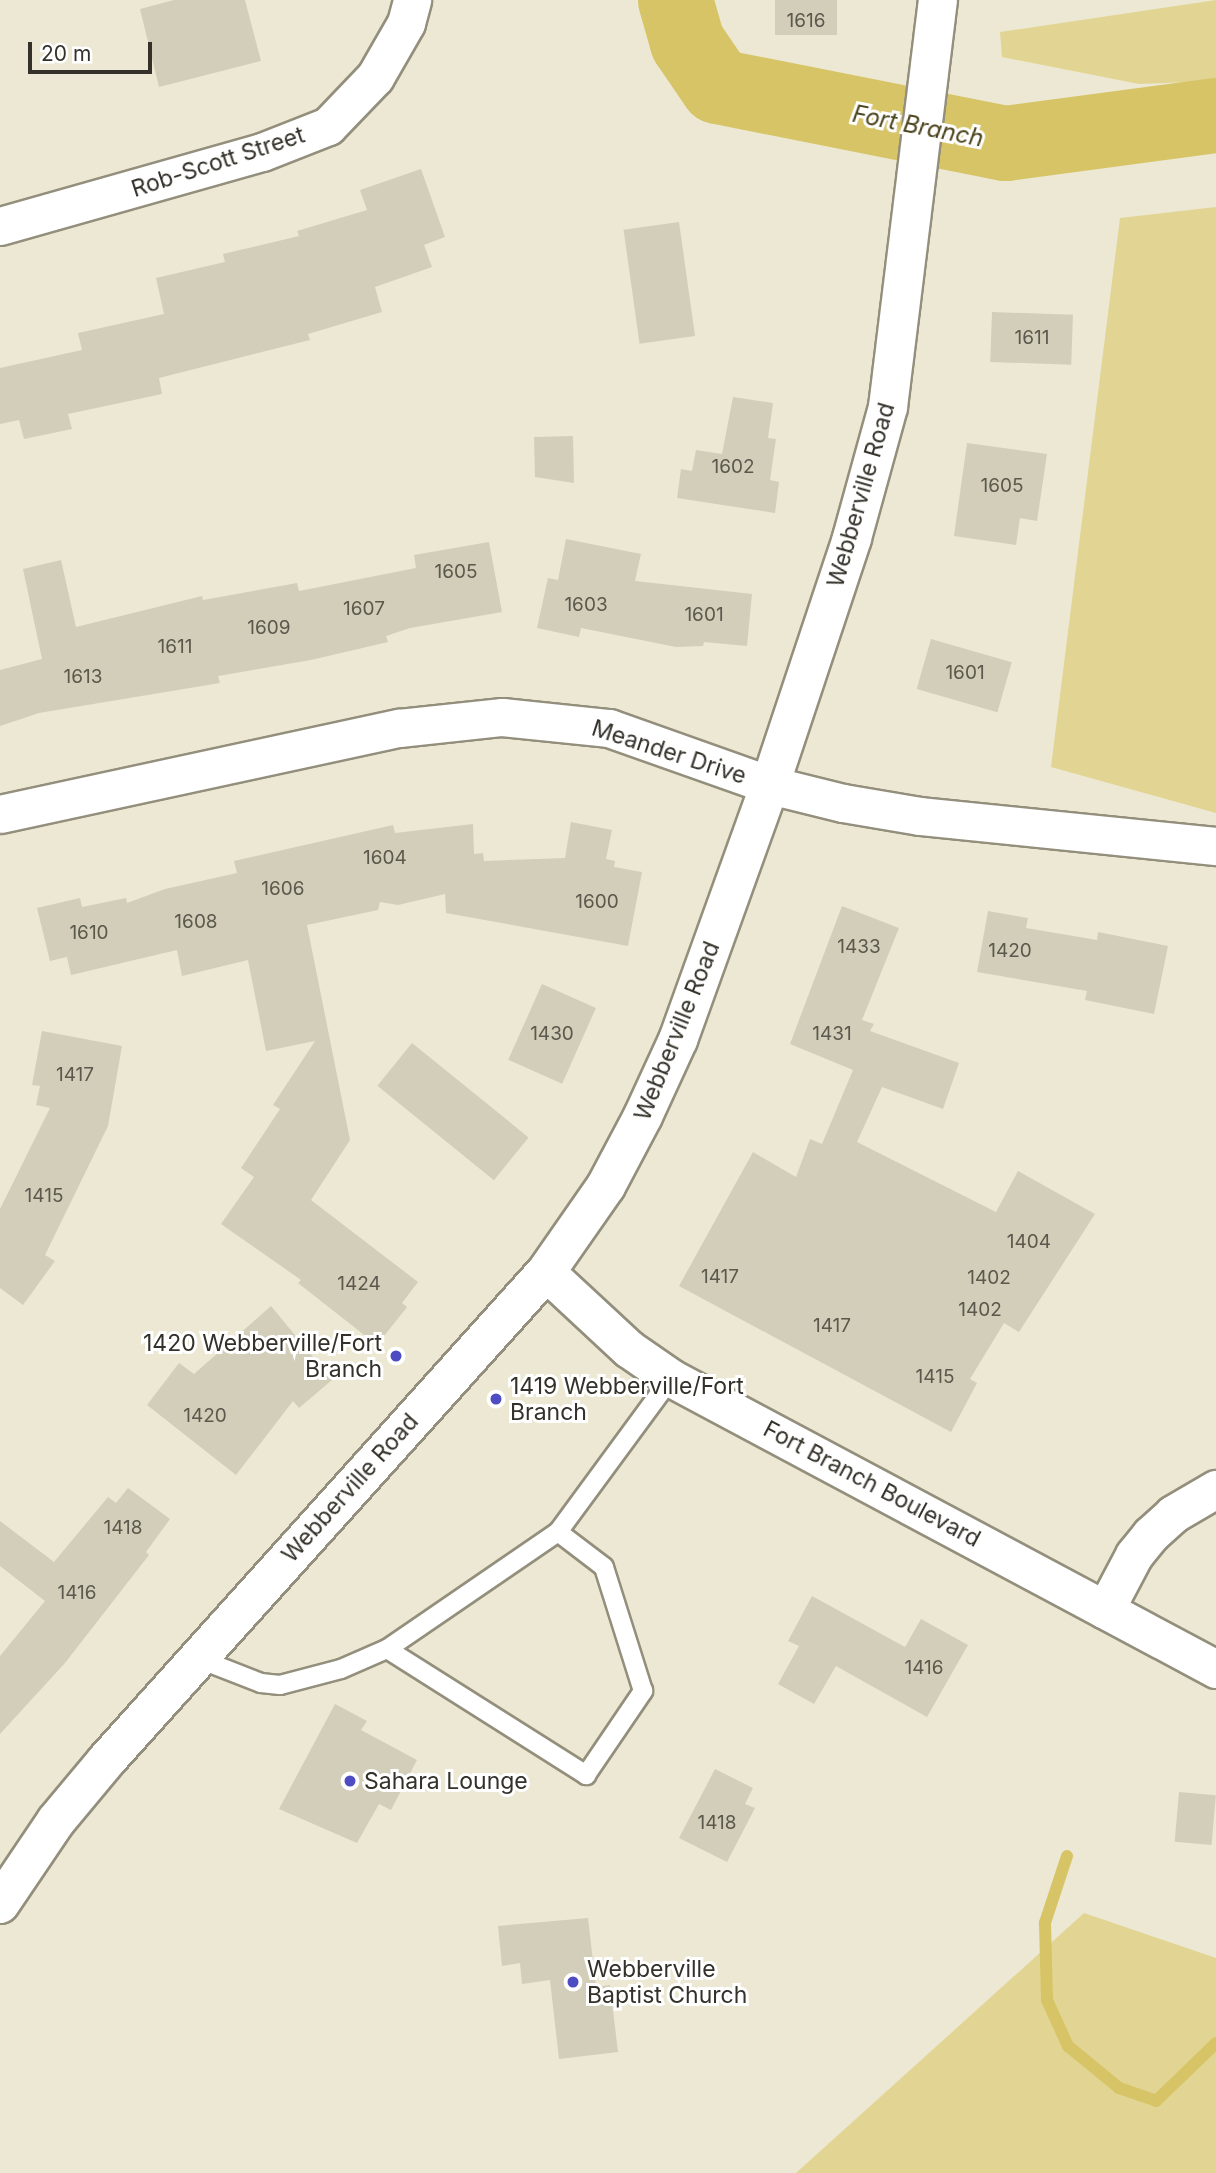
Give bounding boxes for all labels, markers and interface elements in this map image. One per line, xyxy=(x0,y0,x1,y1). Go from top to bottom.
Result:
house number: 1616 xyxy=(786,10,826,32)
scale bar xyxy=(32,28,156,72)
text: 20 m xyxy=(41,41,91,66)
water label: Fort Branch xyxy=(850,99,986,153)
street label: Rob-Scott Street xyxy=(128,121,308,203)
house number: 1611 xyxy=(1015,327,1049,349)
street label: Webberville Road xyxy=(821,400,901,590)
house number: 1602 xyxy=(711,456,755,478)
house number: 1605 xyxy=(980,475,1024,497)
house number: 1605 xyxy=(434,561,478,583)
house number: 1603 xyxy=(564,594,608,616)
house number: 1607 xyxy=(343,598,385,620)
house number: 1601 xyxy=(684,604,724,626)
house number: 1609 xyxy=(247,617,291,639)
house number: 1611 xyxy=(158,636,192,658)
house number: 1601 xyxy=(945,662,985,684)
house number: 1613 xyxy=(64,666,102,688)
street label: Meander Drive xyxy=(588,714,750,790)
house number: 1604 xyxy=(363,847,407,869)
house number: 1606 xyxy=(261,878,305,900)
house number: 1600 xyxy=(575,891,619,913)
house number: 1608 xyxy=(174,911,218,933)
house number: 1610 xyxy=(69,922,109,944)
house number: 1433 xyxy=(837,936,881,958)
street label: Webberville Road xyxy=(629,938,725,1124)
house number: 1420 xyxy=(988,940,1032,962)
house number: 1430 xyxy=(530,1023,574,1045)
house number: 1431 xyxy=(812,1023,852,1045)
house number: 1417 xyxy=(56,1064,94,1086)
house number: 1415 xyxy=(25,1185,63,1207)
house number: 1404 xyxy=(1007,1231,1051,1253)
house number: 1417 xyxy=(701,1266,739,1288)
house number: 1402 xyxy=(967,1267,1011,1289)
house number: 1424 xyxy=(337,1273,381,1295)
house number: 1402 xyxy=(958,1299,1002,1321)
house number: 1417 xyxy=(813,1315,851,1337)
place label: 1420 Webberville/Fort Branch xyxy=(143,1329,382,1383)
marker: 1420 Webberville/Fort Branch xyxy=(388,1348,404,1364)
house number: 1415 xyxy=(916,1366,954,1388)
place label: 1419 Webberville/Fort Branch xyxy=(510,1372,744,1426)
marker: 1419 Webberville/Fort Branch xyxy=(488,1391,504,1407)
house number: 1420 xyxy=(183,1405,227,1427)
street label: Webberville Road xyxy=(276,1408,424,1568)
street label: Fort Branch Boulevard xyxy=(759,1415,985,1553)
house number: 1418 xyxy=(103,1517,143,1539)
house number: 1416 xyxy=(57,1582,97,1604)
house number: 1416 xyxy=(904,1657,944,1679)
place label: Sahara Lounge xyxy=(364,1767,528,1795)
marker: Sahara Lounge xyxy=(342,1773,358,1789)
house number: 1418 xyxy=(697,1812,737,1834)
place label: Webberville Baptist Church xyxy=(587,1955,747,2009)
marker: Webberville Baptist Church xyxy=(565,1974,581,1990)

